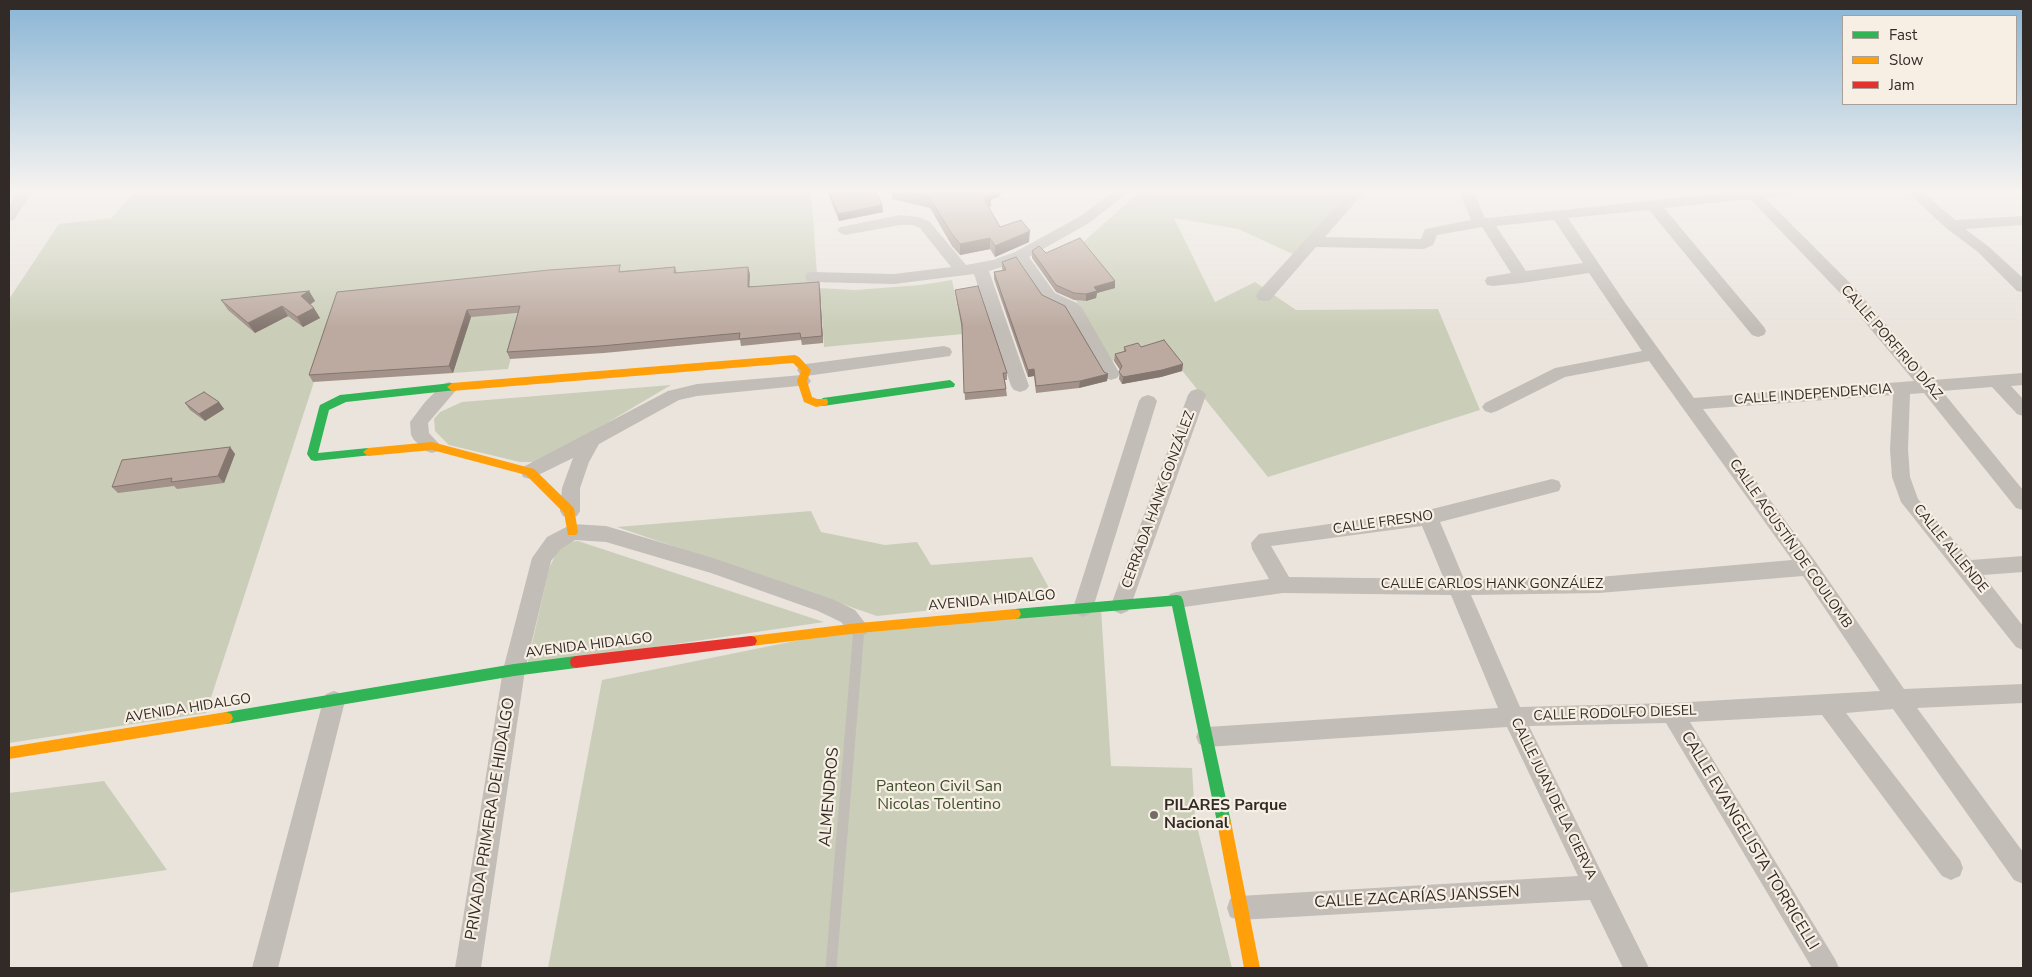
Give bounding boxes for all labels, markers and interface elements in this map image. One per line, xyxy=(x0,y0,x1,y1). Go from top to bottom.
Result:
legend xyxy=(1842,15,2017,105)
text: Fast xyxy=(1889,25,1917,45)
text: Slow xyxy=(1889,50,1923,70)
text: Jam xyxy=(1889,75,1915,95)
street label: CALLE PORFIRIO DÍAZ xyxy=(1837,282,1945,404)
street label: CALLE INDEPENDENCIA xyxy=(1733,381,1893,409)
street label: CERRADA HANK GONZÁLEZ xyxy=(1119,409,1199,591)
street label: CALLE AGUSTÍN DE COULOMB xyxy=(1725,456,1855,632)
street label: CALLE ALLENDE xyxy=(1909,501,1991,597)
street label: CALLE FRESNO xyxy=(1332,508,1434,538)
street label: CALLE CARLOS HANK GONZÁLEZ xyxy=(1381,577,1603,593)
street label: AVENIDA HIDALGO xyxy=(928,587,1056,615)
street label: AVENIDA HIDALGO xyxy=(525,630,653,662)
street label: AVENIDA HIDALGO xyxy=(124,691,252,727)
street label: PRIVADA PRIMERA DE HIDALGO xyxy=(462,696,520,942)
street label: CALLE RODOLFO DIESEL xyxy=(1533,703,1697,725)
street label: CALLE JUAN DE LA CIERVA xyxy=(1506,715,1600,883)
street label: CALLE EVANGELISTA TORRICELLI xyxy=(1676,728,1822,954)
street label: ALMENDROS xyxy=(816,746,844,848)
park label: Panteon Civil San Nicolas Tolentino xyxy=(876,777,1002,815)
place label: PILARES Parque Nacional xyxy=(1164,796,1287,834)
marker: PILARES Parque Nacional xyxy=(1148,809,1160,821)
street label: CALLE ZACARÍAS JANSSEN xyxy=(1314,883,1520,913)

